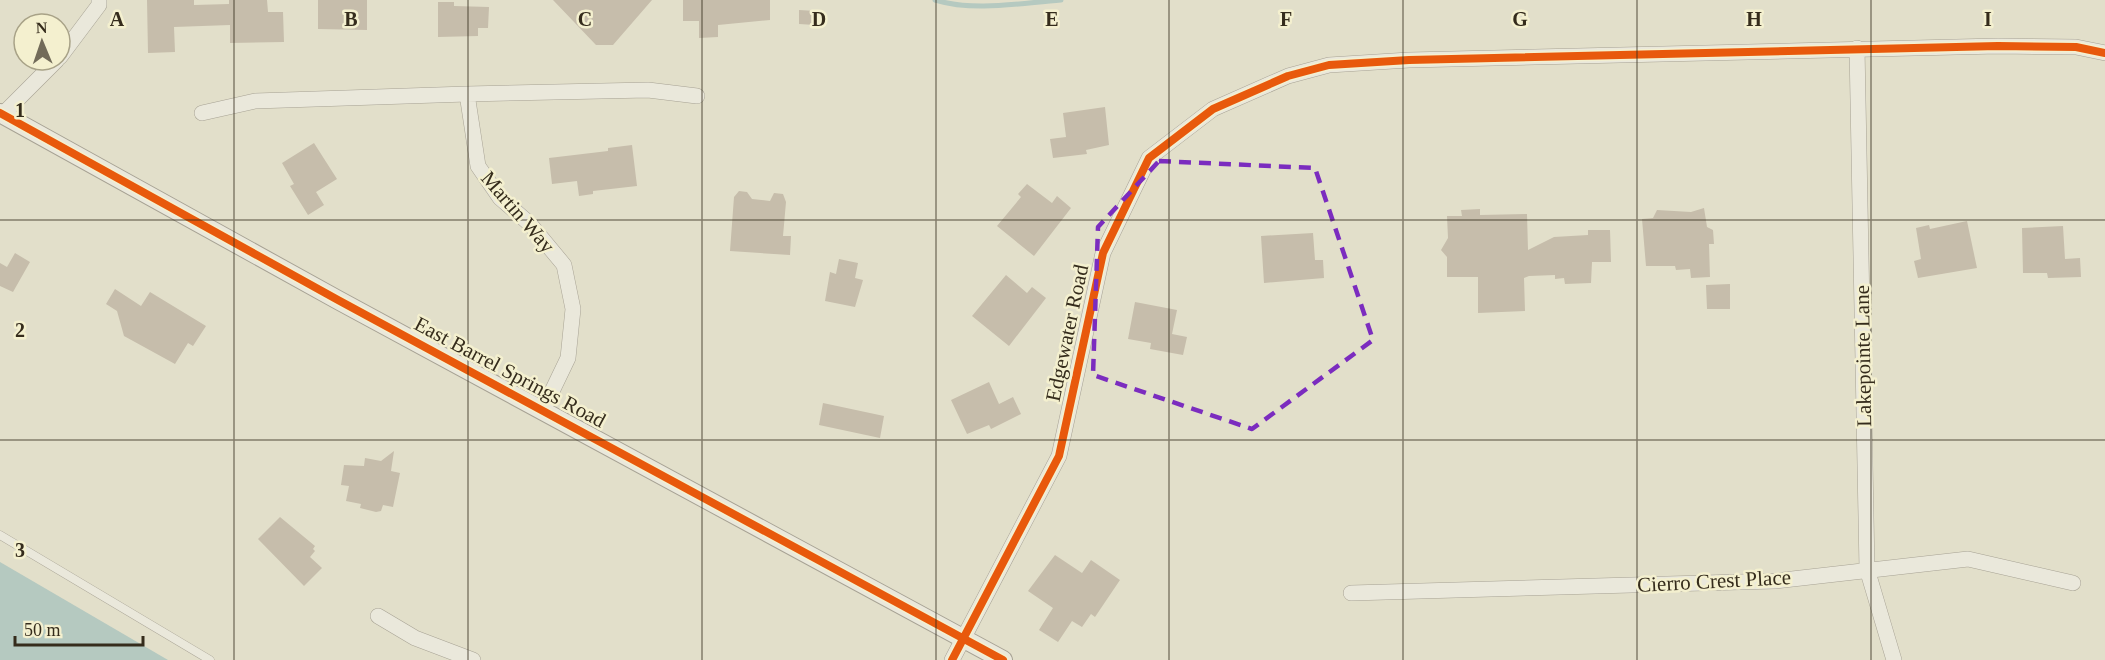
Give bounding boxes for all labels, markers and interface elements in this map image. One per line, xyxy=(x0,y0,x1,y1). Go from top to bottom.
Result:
text: A xyxy=(110,8,125,30)
text: B xyxy=(344,8,358,30)
text: C xyxy=(578,8,592,30)
text: D xyxy=(812,8,826,30)
text: E xyxy=(1045,8,1059,30)
text: F xyxy=(1280,8,1292,30)
text: G xyxy=(1512,8,1528,30)
text: H xyxy=(1746,8,1762,30)
text: I xyxy=(1984,8,1992,30)
north arrow xyxy=(12,12,72,72)
text: N xyxy=(35,19,48,36)
text: 1 xyxy=(15,99,25,121)
street label: Martin Way xyxy=(476,166,560,258)
street label: Edgewater Road xyxy=(1041,262,1093,404)
street label: Lakepointe Lane xyxy=(1850,285,1876,427)
street label: East Barrel Springs Road xyxy=(410,311,610,433)
text: 2 xyxy=(15,319,25,341)
text: 3 xyxy=(15,539,25,561)
street label: Cierro Crest Place xyxy=(1637,565,1791,597)
scale bar xyxy=(15,609,142,647)
text: 50 m xyxy=(24,620,61,640)

